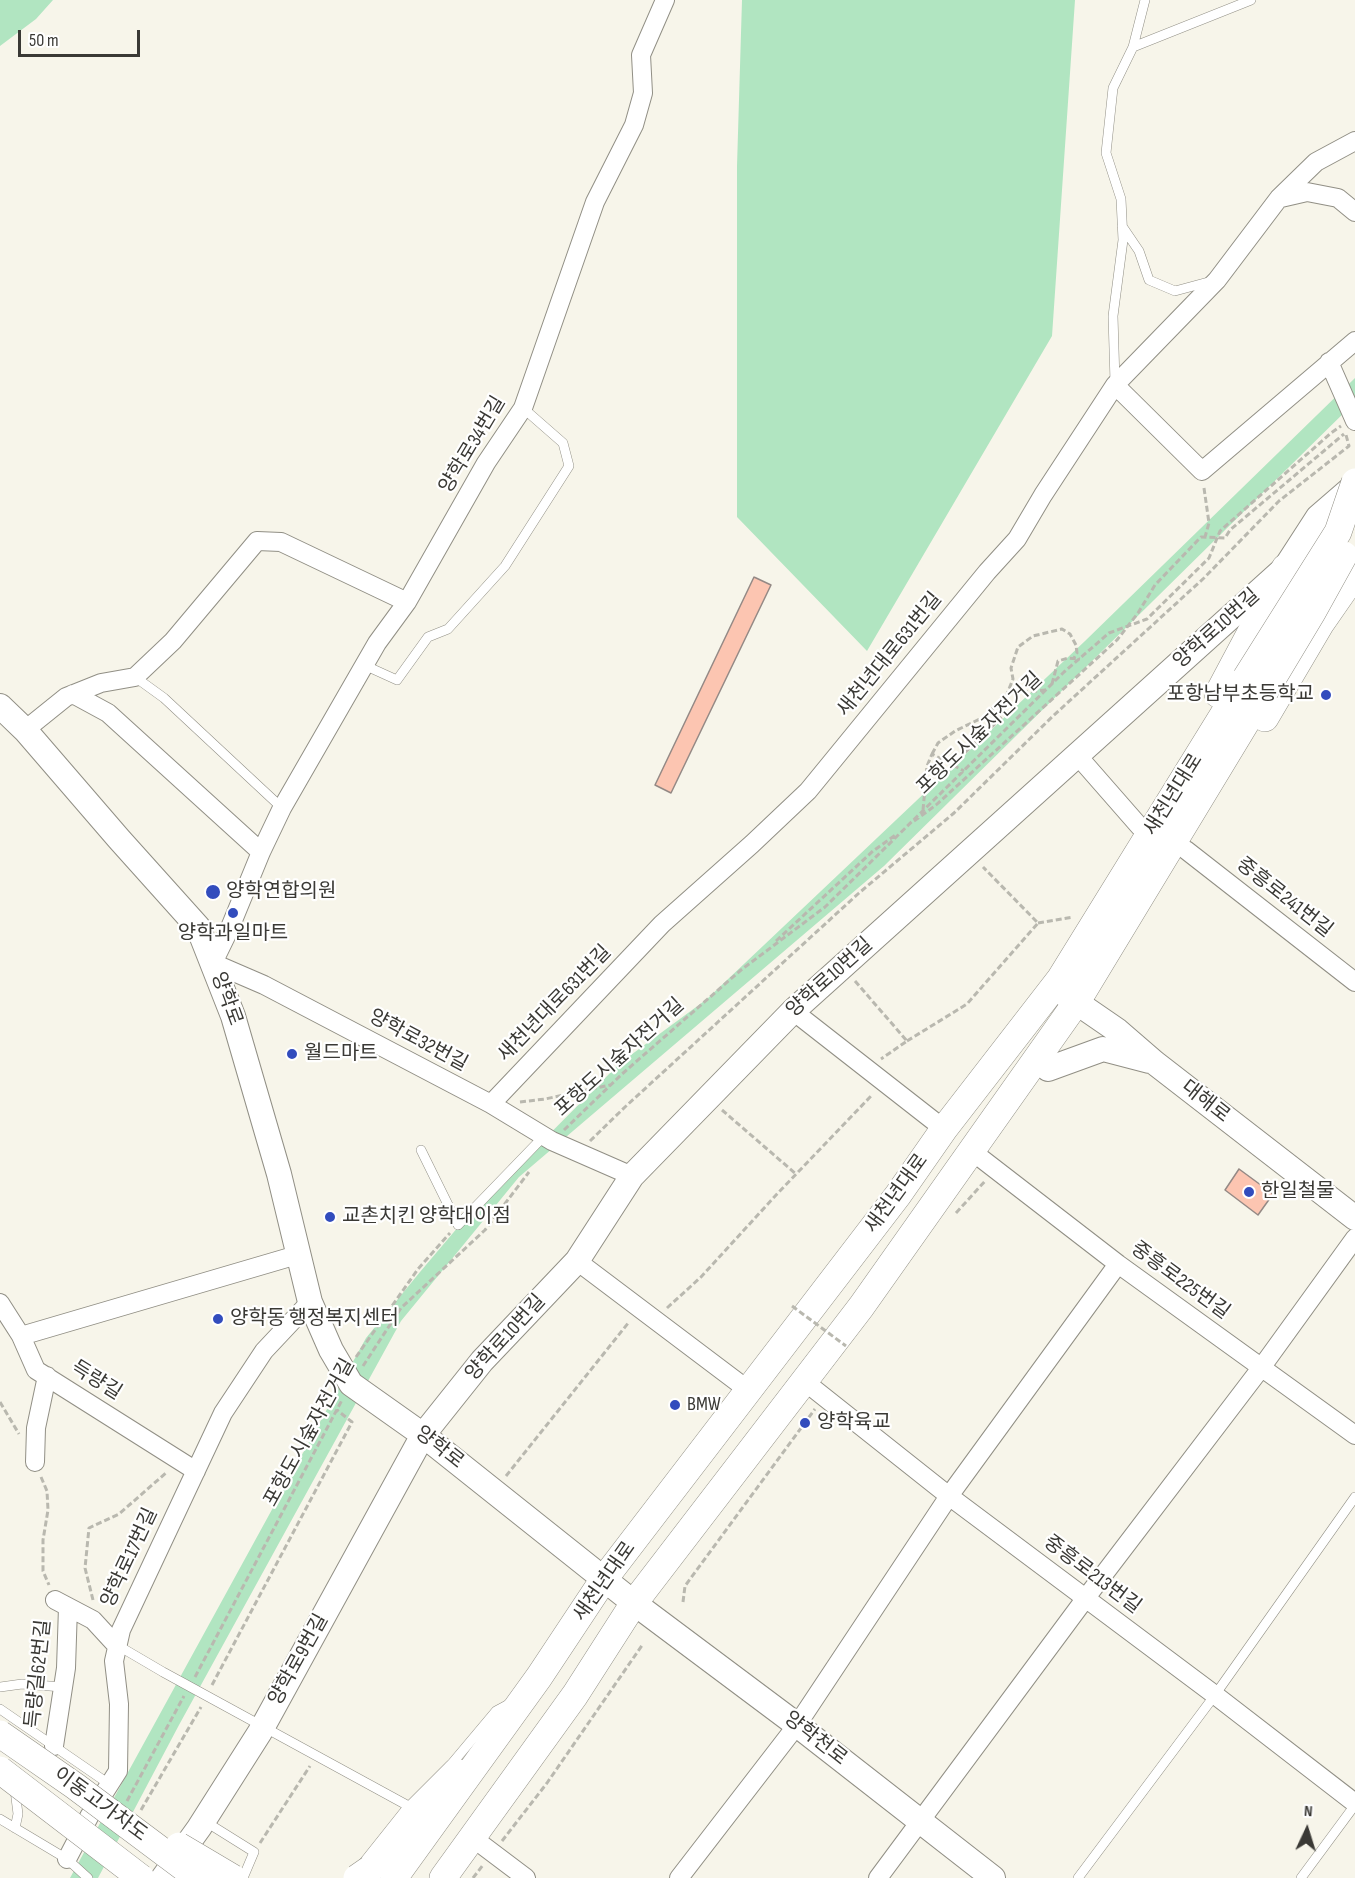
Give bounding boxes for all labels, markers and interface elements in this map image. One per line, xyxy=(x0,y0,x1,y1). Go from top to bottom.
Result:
scale bar xyxy=(21,18,142,56)
text: 50 m xyxy=(29,30,59,51)
street label: 양학로34번길 xyxy=(435,392,511,498)
street label: 양학로10번길 xyxy=(1169,584,1265,674)
street label: 새천년대로631번길 xyxy=(833,588,947,722)
street label: 포항도시숲자전거길 xyxy=(912,668,1048,800)
place label: 포항남부초등학교 xyxy=(1167,683,1314,707)
marker: 포항남부초등학교 xyxy=(1319,688,1333,702)
street label: 새천년대로 xyxy=(1139,750,1209,840)
street label: 중흥로241번길 xyxy=(1231,853,1337,943)
place label: 양학연합의원 xyxy=(226,880,336,904)
marker: 양학연합의원 xyxy=(204,883,222,901)
marker: 양학과일마트 xyxy=(226,906,240,920)
place label: 양학과일마트 xyxy=(178,922,288,946)
street label: 양학로10번길 xyxy=(782,933,878,1023)
street label: 새천년대로631번길 xyxy=(493,941,617,1067)
street label: 양학로 xyxy=(205,969,247,1029)
street label: 포항도시숲자전거길 xyxy=(550,994,690,1122)
street label: 양학로32번길 xyxy=(364,1005,472,1077)
place label: 월드마트 xyxy=(304,1042,378,1066)
marker: 월드마트 xyxy=(285,1047,299,1061)
street label: 대해로 xyxy=(1176,1076,1234,1128)
street label: 새천년대로 xyxy=(860,1150,934,1238)
place label: 한일철물 xyxy=(1261,1180,1335,1204)
marker: 한일철물 xyxy=(1242,1185,1256,1199)
place label: 교촌치킨 양학대이점 xyxy=(342,1205,511,1229)
marker: 교촌치킨 양학대이점 xyxy=(323,1210,337,1224)
street label: 중흥로225번길 xyxy=(1126,1237,1234,1325)
street label: 양학로10번길 xyxy=(461,1290,551,1386)
place label: 양학동 행정복지센터 xyxy=(230,1307,399,1331)
marker: 양학동 행정복지센터 xyxy=(211,1312,225,1326)
street label: 포항도시숲자전거길 xyxy=(259,1355,361,1511)
street label: 득량길 xyxy=(66,1356,126,1406)
place label: BMW xyxy=(687,1393,721,1417)
marker: BMW xyxy=(668,1398,682,1412)
place label: 양학육교 xyxy=(817,1411,891,1435)
marker: 양학육교 xyxy=(798,1416,812,1430)
street label: 양학로 xyxy=(410,1422,468,1474)
street label: 양학로17번길 xyxy=(97,1504,163,1612)
street label: 중흥로213번길 xyxy=(1039,1531,1145,1619)
street label: 새천년대로 xyxy=(569,1537,641,1627)
street label: 양학로9번길 xyxy=(264,1610,334,1710)
street label: 득량길62번길 xyxy=(21,1618,57,1730)
street label: 양학천로 xyxy=(779,1707,851,1771)
street label: 이동고가차도 xyxy=(48,1763,152,1847)
north arrow xyxy=(1277,1800,1337,1860)
text: N xyxy=(1303,1802,1313,1821)

